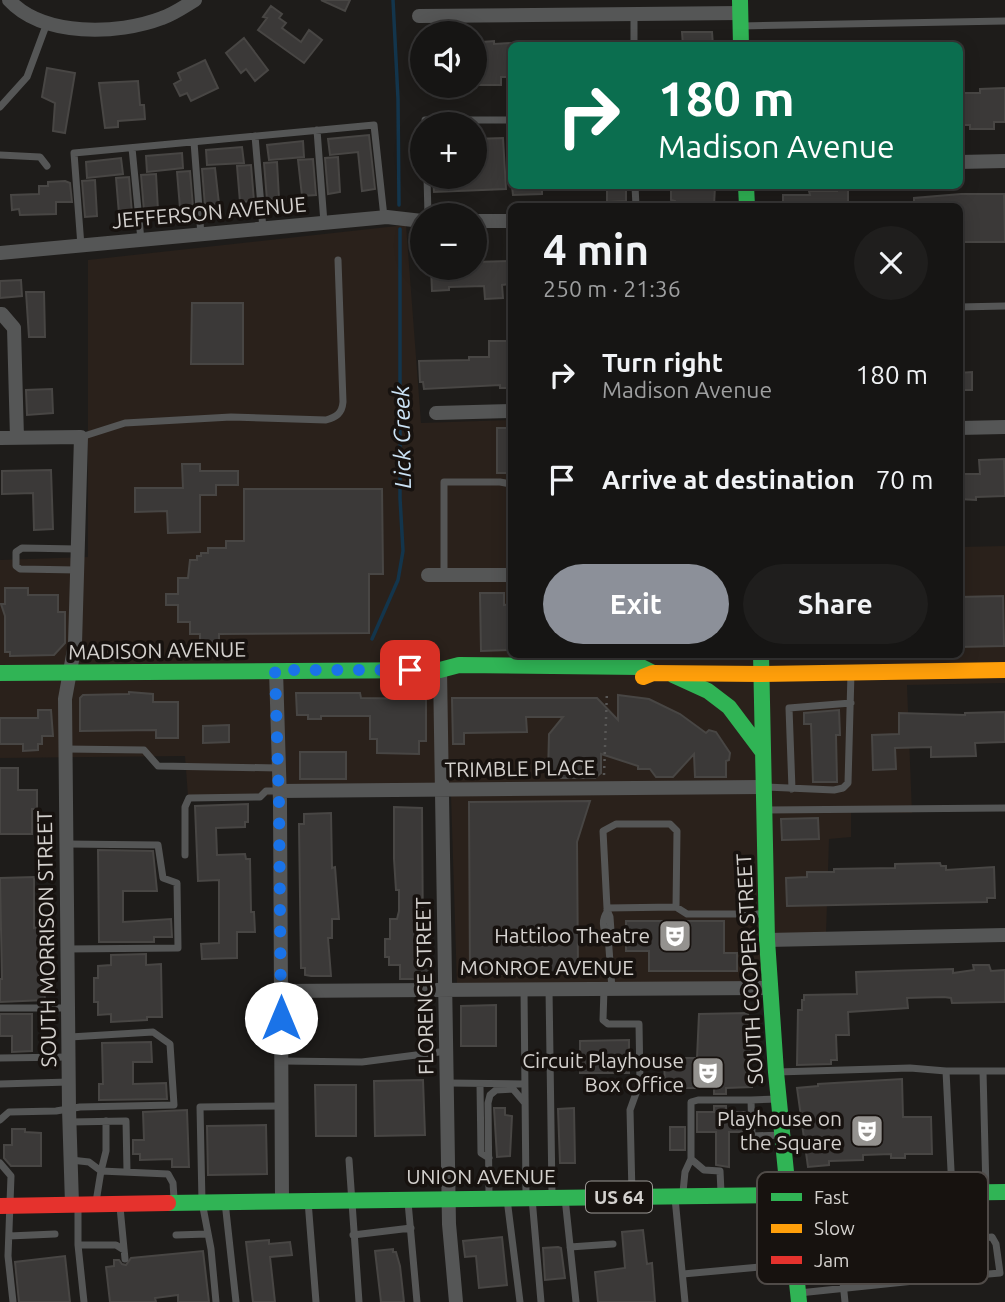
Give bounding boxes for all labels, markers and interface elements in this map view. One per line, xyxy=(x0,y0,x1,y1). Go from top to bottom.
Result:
map controls xyxy=(410,21,487,280)
button: sound xyxy=(410,21,487,98)
icon: right xyxy=(543,70,634,161)
text: 180 m xyxy=(658,70,795,125)
button: + xyxy=(410,112,487,189)
text: Madison Avenue xyxy=(658,128,895,164)
street label: JEFFERSON AVENUE xyxy=(111,192,307,232)
button: − xyxy=(410,203,487,280)
text: 4 min xyxy=(543,226,649,273)
button: close xyxy=(854,226,928,300)
text: 250 m · 21:36 xyxy=(543,276,681,301)
text: Turn right xyxy=(602,348,723,377)
icon: right xyxy=(543,356,581,394)
text: 180 m xyxy=(856,360,928,389)
text: Madison Avenue xyxy=(602,377,772,402)
water label: Lick Creek xyxy=(388,385,415,489)
icon: arrive xyxy=(543,461,581,499)
text: Arrive at destination xyxy=(602,465,855,494)
text: 70 m xyxy=(876,465,933,494)
button: Exit xyxy=(543,564,729,644)
button: Share xyxy=(743,564,928,644)
street label: MADISON AVENUE xyxy=(68,636,246,664)
pin xyxy=(380,640,440,700)
icon: arrive xyxy=(391,651,429,689)
street label: TRIMBLE PLACE xyxy=(444,755,596,781)
street label: SOUTH MORRISON STREET xyxy=(32,810,60,1068)
street label: SOUTH COOPER STREET xyxy=(731,853,767,1085)
street label: FLORENCE STREET xyxy=(410,897,438,1075)
theatre icon: Hattiloo Theatre xyxy=(656,917,694,955)
place label: Hattiloo Theatre xyxy=(494,923,650,947)
street label: MONROE AVENUE xyxy=(460,955,634,979)
position arrow xyxy=(244,981,318,1055)
place label: Circuit Playhouse Box Office xyxy=(522,1048,684,1096)
theatre icon: Circuit Playhouse Box Office xyxy=(689,1054,727,1092)
place label: Playhouse on the Square xyxy=(717,1106,842,1154)
theatre icon: Playhouse on the Square xyxy=(848,1112,886,1150)
street label: UNION AVENUE xyxy=(406,1164,556,1188)
legend xyxy=(757,1172,988,1284)
road number: US 64 xyxy=(586,1182,652,1212)
text: Fast xyxy=(814,1186,849,1208)
text: Slow xyxy=(814,1217,855,1239)
text: Jam xyxy=(814,1249,850,1271)

